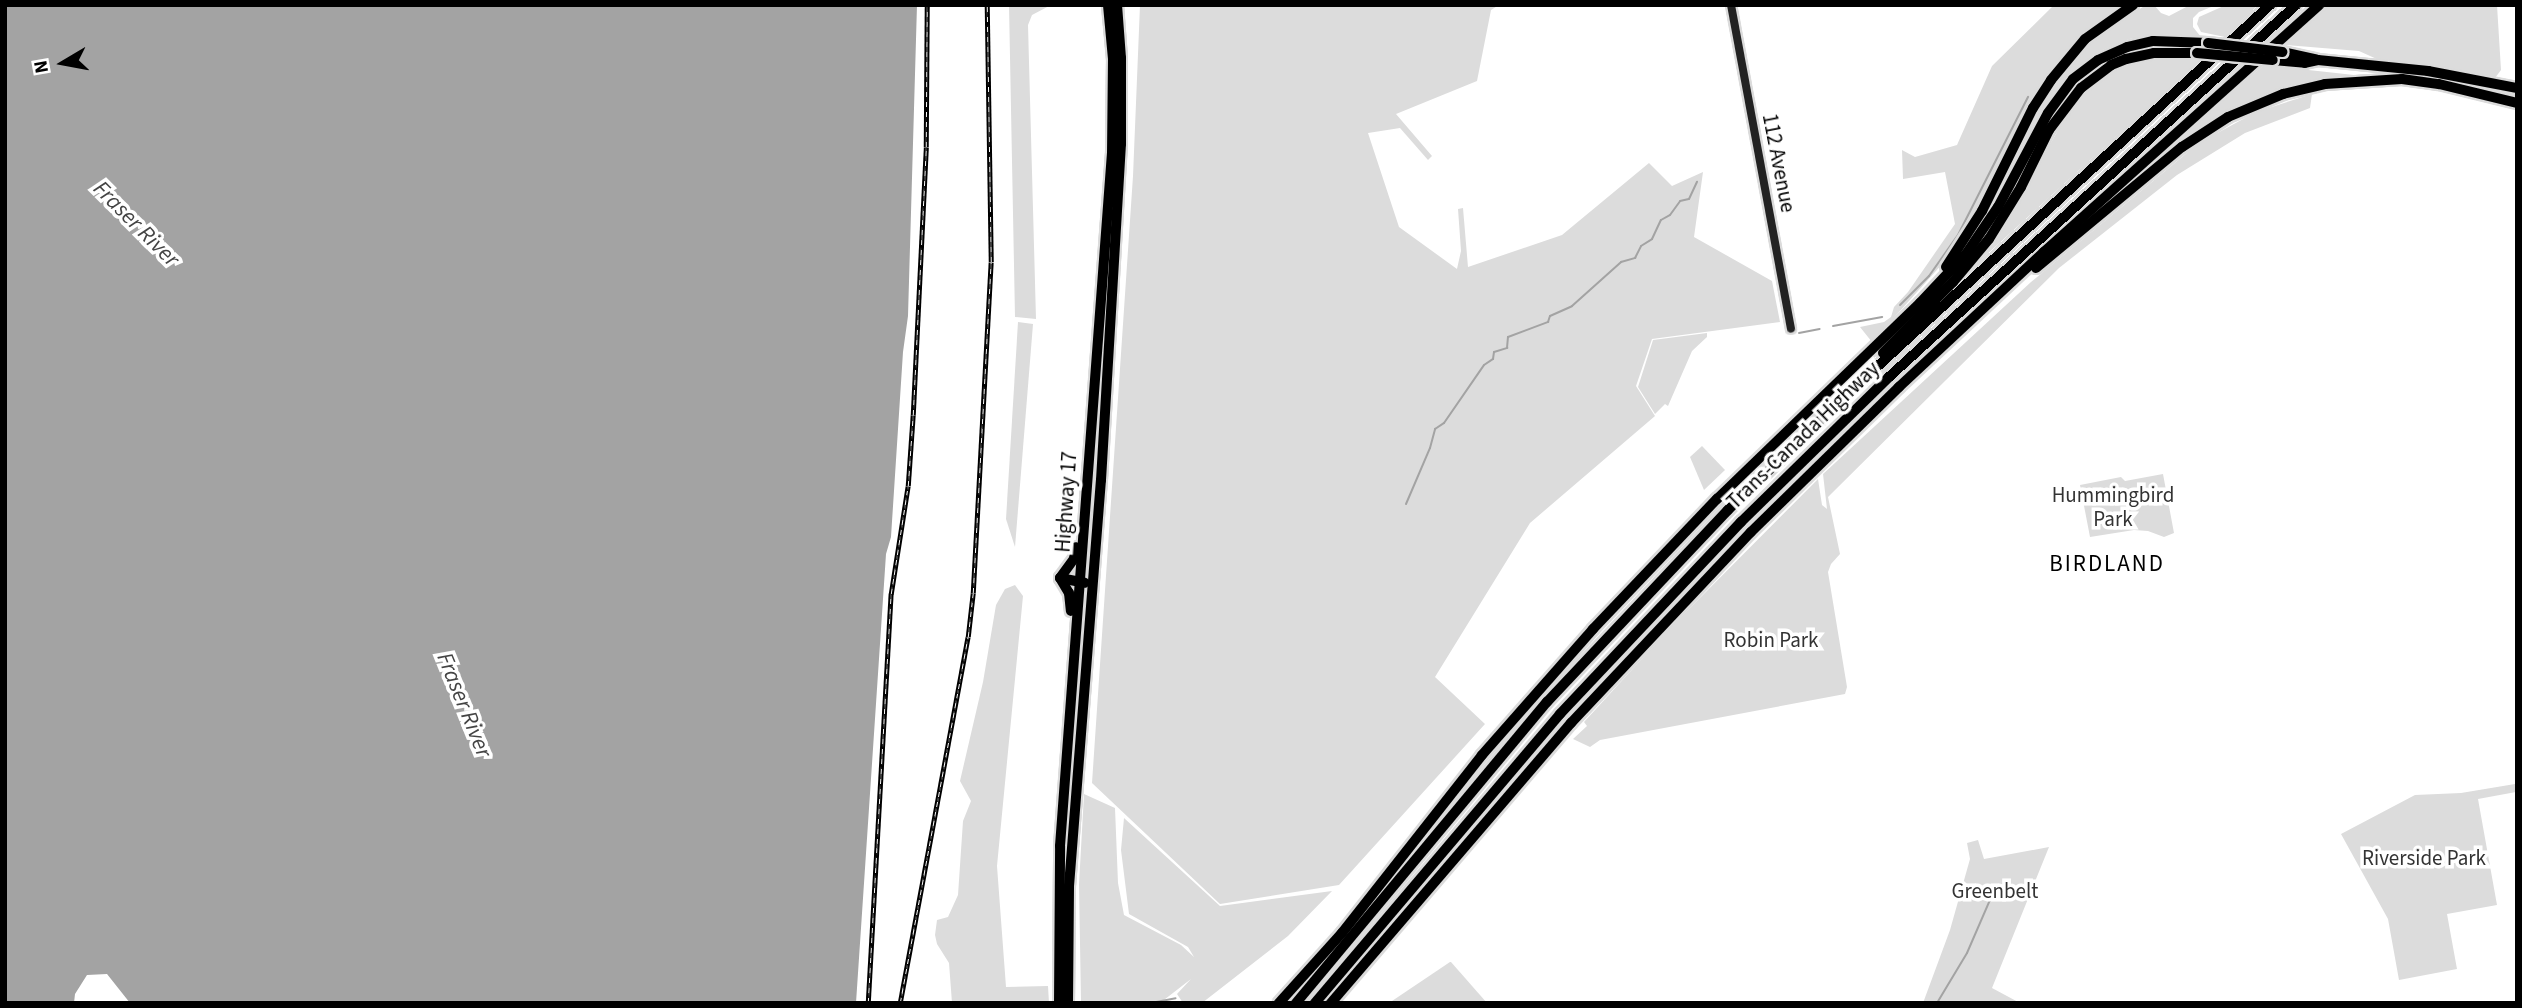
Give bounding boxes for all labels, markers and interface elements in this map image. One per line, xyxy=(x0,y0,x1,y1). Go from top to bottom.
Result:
north arrow xyxy=(28,28,98,98)
text: N xyxy=(27,58,56,75)
street label: 112 Avenue xyxy=(1757,111,1801,215)
water label: Fraser River xyxy=(87,175,185,273)
street label: Trans-Canada Highway xyxy=(1722,356,1884,514)
street label: Highway 17 xyxy=(1050,451,1082,553)
park label: Hummingbird Park xyxy=(2052,482,2174,532)
district label: BIRDLAND xyxy=(2050,550,2164,578)
park label: Robin Park xyxy=(1724,627,1818,653)
water label: Fraser River xyxy=(431,649,497,761)
park label: Riverside Park xyxy=(2362,845,2486,871)
park label: Greenbelt xyxy=(1952,878,2038,904)

